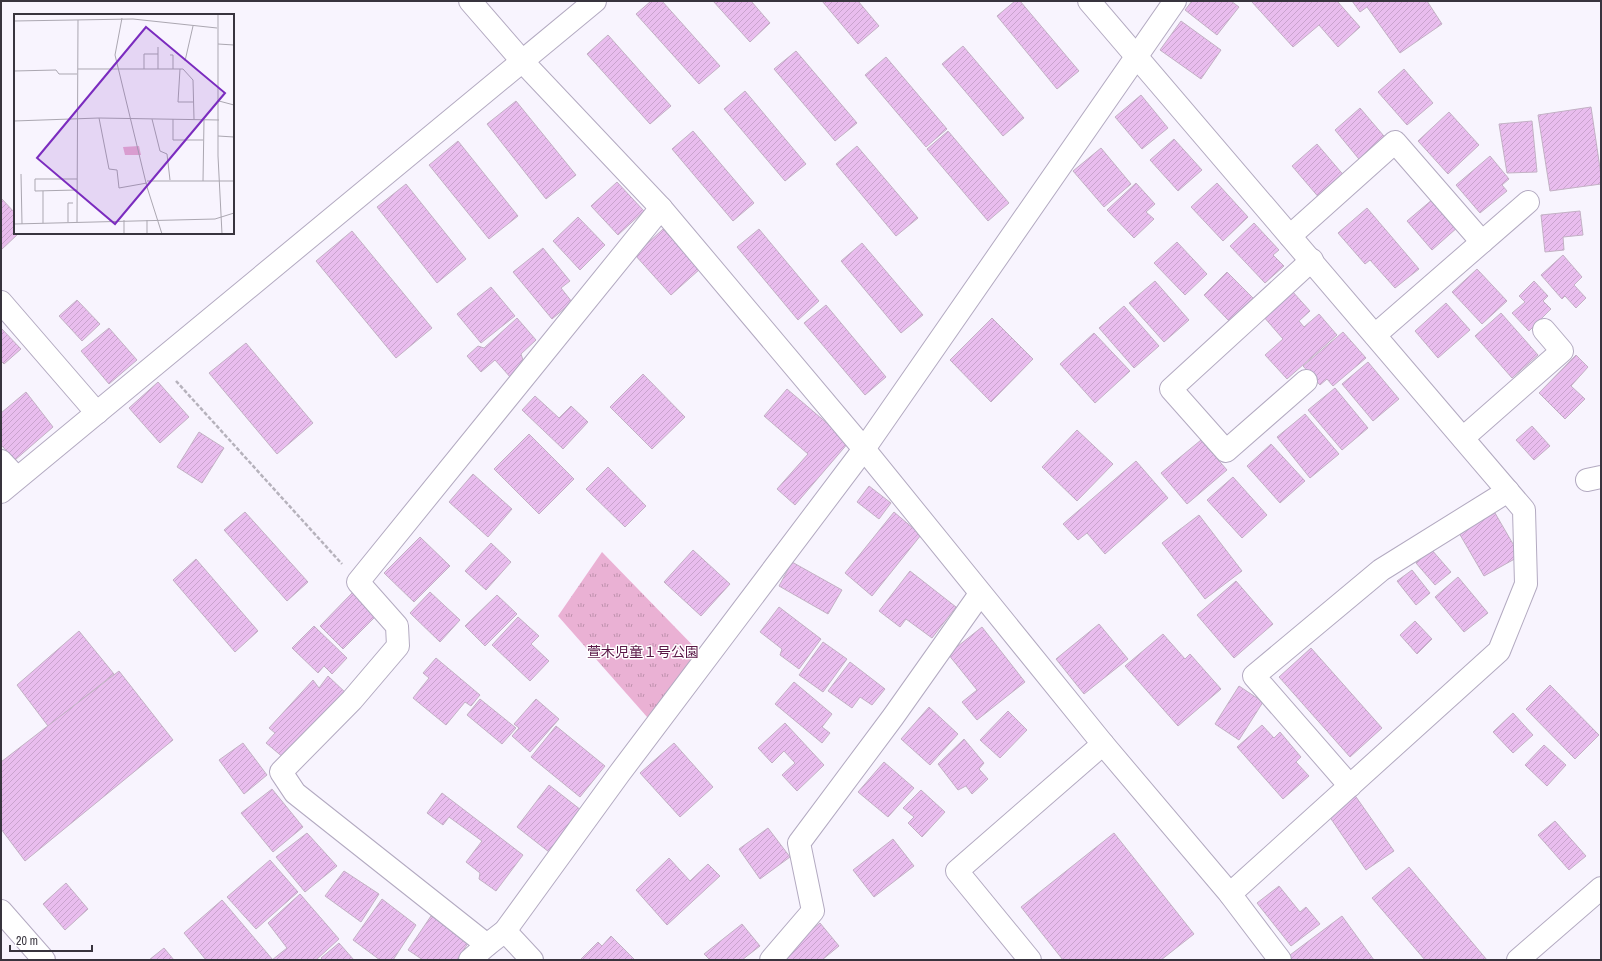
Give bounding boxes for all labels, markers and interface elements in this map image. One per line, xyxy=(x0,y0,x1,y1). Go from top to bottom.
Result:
inset map xyxy=(14,14,234,234)
park label: 萱木児童１号公園 xyxy=(587,643,699,661)
scale bar xyxy=(10,927,92,953)
text: 20 m xyxy=(16,933,38,949)

